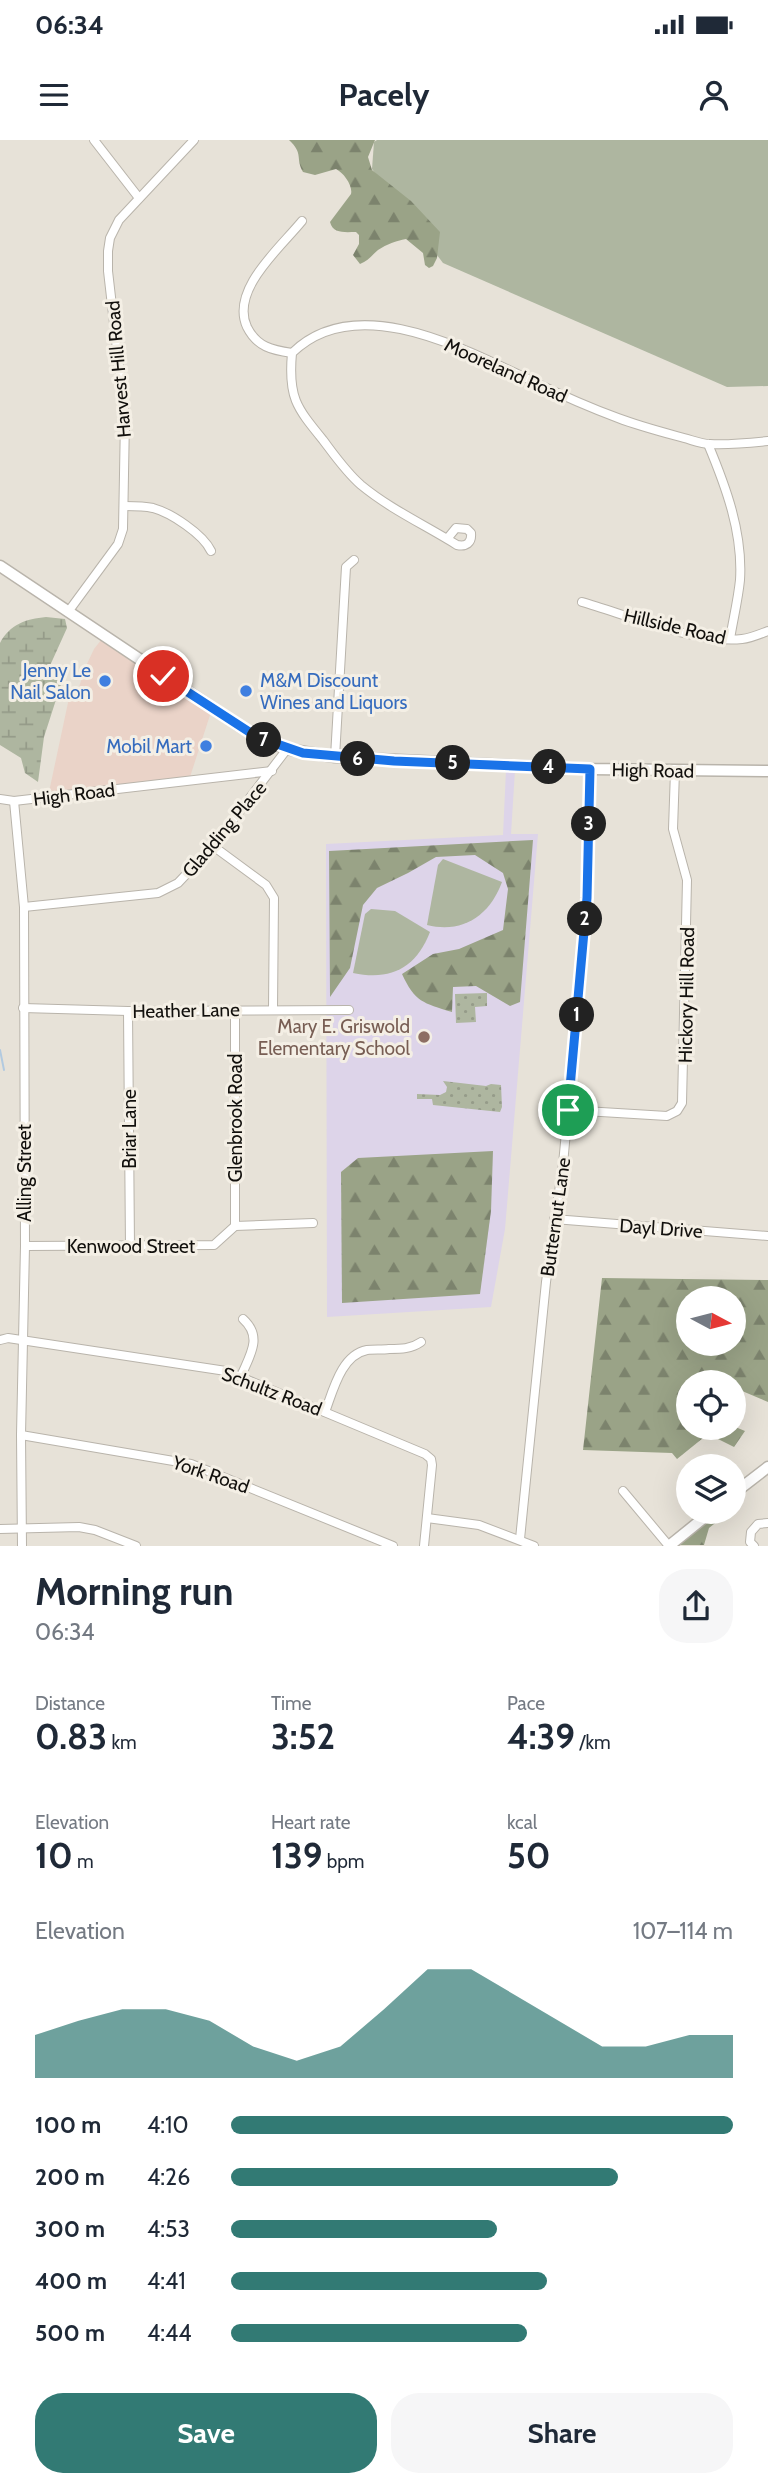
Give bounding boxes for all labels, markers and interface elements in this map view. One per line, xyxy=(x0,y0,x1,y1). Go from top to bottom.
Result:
text: 06:34 xyxy=(35,9,104,41)
text: Pacely xyxy=(339,75,429,114)
icon: menu xyxy=(35,76,73,114)
icon: person xyxy=(695,76,733,114)
street label: Harvest Hill Road xyxy=(101,299,136,438)
street label: Mooreland Road xyxy=(441,333,571,408)
street label: Hillside Road xyxy=(622,604,728,649)
pin xyxy=(133,646,193,706)
icon: check xyxy=(144,657,182,695)
place label: Jenny Le Nail Salon xyxy=(10,659,91,704)
place label: M&M Discount Wines and Liquors xyxy=(260,669,407,714)
marker: Jenny Le Nail Salon xyxy=(97,673,113,689)
marker: M&M Discount Wines and Liquors xyxy=(238,683,254,699)
pin: 7 xyxy=(246,722,282,758)
text: 7 xyxy=(259,728,268,751)
place label: Mobil Mart xyxy=(106,735,193,758)
marker: Mobil Mart xyxy=(198,738,214,754)
pin: 6 xyxy=(340,742,376,776)
pin: 5 xyxy=(435,746,470,780)
text: 6 xyxy=(352,747,363,770)
pin: 4 xyxy=(532,750,566,784)
text: 5 xyxy=(447,751,458,774)
text: 4 xyxy=(543,755,554,778)
street label: High Road xyxy=(612,758,694,783)
street label: Gladding Place xyxy=(178,776,271,882)
street label: High Road xyxy=(32,778,116,811)
pin: 3 xyxy=(572,806,606,842)
text: 3 xyxy=(583,812,594,835)
pin: 2 xyxy=(568,902,602,936)
text: 2 xyxy=(579,907,590,930)
street label: Hickory Hill Road xyxy=(674,927,699,1063)
street label: Heather Lane xyxy=(132,998,240,1023)
pin: 1 xyxy=(560,998,594,1032)
text: 1 xyxy=(573,1003,580,1026)
place label: Mary E. Griswold Elementary School xyxy=(258,1015,411,1060)
marker: Mary E. Griswold Elementary School xyxy=(416,1029,432,1045)
street label: Glenbrook Road xyxy=(224,1054,247,1182)
pin xyxy=(538,1080,598,1140)
street label: Briar Lane xyxy=(118,1089,141,1169)
icon: arrive xyxy=(549,1091,587,1129)
street label: Alling Street xyxy=(13,1124,36,1222)
street label: Butternut Lane xyxy=(536,1156,575,1278)
street label: Dayl Drive xyxy=(619,1214,704,1243)
street label: Kenwood Street xyxy=(67,1235,196,1258)
north arrow xyxy=(676,1286,746,1356)
map controls xyxy=(676,1286,746,1524)
street label: Schultz Road xyxy=(219,1362,325,1421)
button: locate xyxy=(676,1370,746,1440)
street label: York Road xyxy=(169,1450,252,1498)
button: layers xyxy=(676,1454,746,1524)
text: Morning run xyxy=(35,1568,234,1615)
button: share xyxy=(659,1569,733,1643)
text: 06:34 xyxy=(35,1618,95,1646)
text: Distance xyxy=(35,1692,105,1715)
text: Time xyxy=(271,1692,311,1715)
text: Pace xyxy=(507,1692,545,1715)
text: 0.83 xyxy=(35,1715,107,1758)
text: 3:52 xyxy=(271,1715,335,1758)
text: 4:39 xyxy=(507,1715,575,1758)
text: km xyxy=(107,1731,137,1754)
text: /km xyxy=(575,1731,611,1754)
text: Elevation xyxy=(35,1811,109,1834)
text: Heart rate xyxy=(271,1811,351,1834)
text: kcal xyxy=(507,1811,537,1834)
text: 10 xyxy=(35,1834,73,1877)
text: 139 xyxy=(271,1834,322,1877)
text: 50 xyxy=(507,1834,551,1877)
text: m xyxy=(73,1850,94,1873)
text: bpm xyxy=(322,1850,365,1873)
text: Elevation xyxy=(35,1917,125,1945)
text: 107–114 m xyxy=(633,1917,733,1945)
text: 100 m xyxy=(35,2111,101,2139)
text: 4:10 xyxy=(147,2111,189,2139)
text: 200 m xyxy=(35,2163,105,2191)
text: 4:26 xyxy=(147,2163,190,2191)
text: 300 m xyxy=(35,2215,105,2243)
text: 4:53 xyxy=(147,2215,190,2243)
text: 400 m xyxy=(35,2267,107,2295)
text: 4:41 xyxy=(147,2267,186,2295)
text: 500 m xyxy=(35,2319,105,2347)
text: 4:44 xyxy=(147,2319,192,2347)
button: Save xyxy=(35,2393,377,2473)
button: Share xyxy=(391,2393,733,2473)

